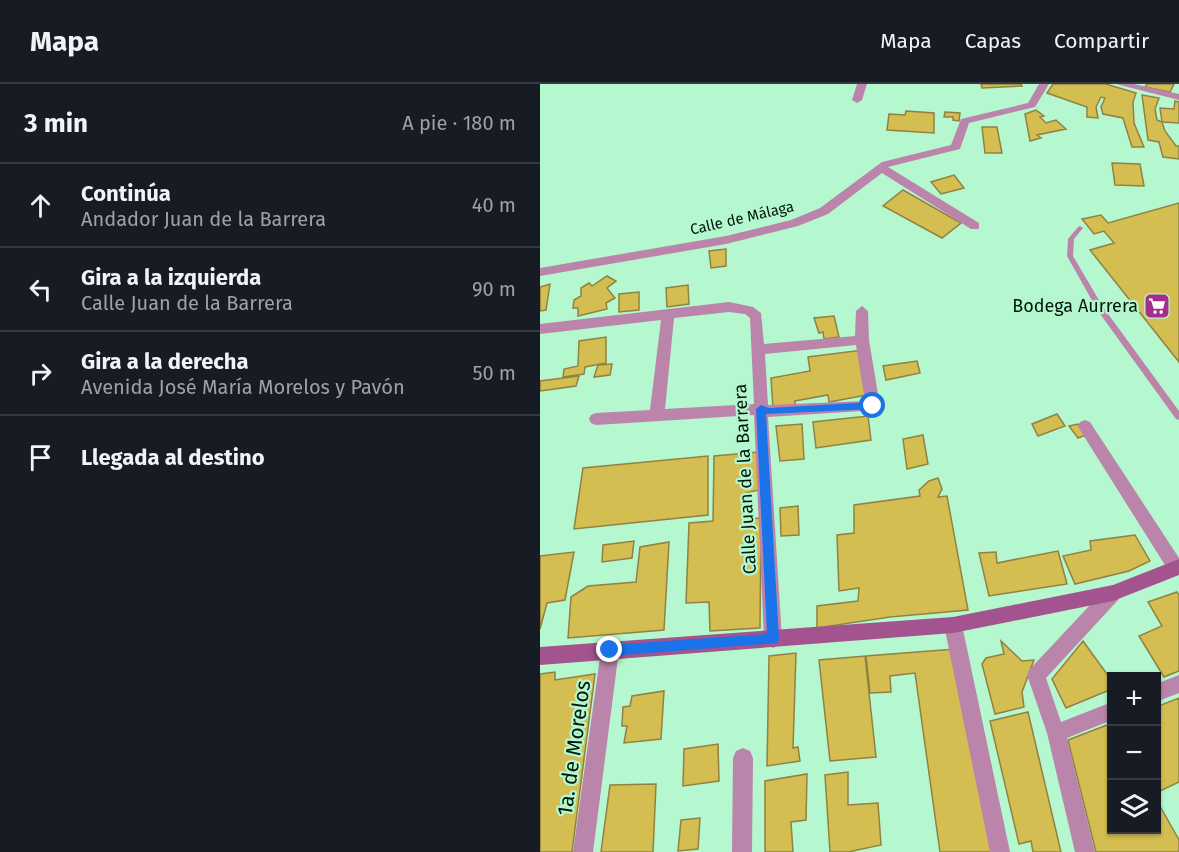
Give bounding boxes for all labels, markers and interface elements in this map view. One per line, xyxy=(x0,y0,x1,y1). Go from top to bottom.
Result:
text: Mapa xyxy=(30,25,99,58)
text: Mapa xyxy=(880,28,932,54)
text: Capas xyxy=(965,28,1021,54)
text: Compartir xyxy=(1054,28,1149,54)
text: 3 min xyxy=(24,108,88,139)
text: A pie · 180 m xyxy=(402,111,516,135)
text: Continúa xyxy=(81,180,171,207)
icon: ahead xyxy=(24,189,57,222)
text: 40 m xyxy=(472,193,516,217)
street label: Calle de Málaga xyxy=(688,197,796,239)
text: Andador Juan de la Barrera xyxy=(81,207,326,231)
text: Gira a la izquierda xyxy=(81,264,261,291)
icon: left xyxy=(24,273,57,306)
text: 90 m xyxy=(472,277,516,301)
text: Calle Juan de la Barrera xyxy=(81,291,293,315)
supermarket icon: Bodega Aurrera xyxy=(1142,291,1172,321)
place label: Bodega Aurrera xyxy=(1012,295,1138,317)
text: Gira a la derecha xyxy=(81,348,249,375)
icon: right xyxy=(24,357,57,390)
text: 50 m xyxy=(472,361,516,385)
text: Avenida José María Morelos y Pavón xyxy=(81,375,405,399)
street label: Calle Juan de la Barrera xyxy=(729,383,761,575)
route start xyxy=(859,392,885,418)
icon: arrive xyxy=(24,441,57,474)
text: Llegada al destino xyxy=(81,444,265,471)
route end xyxy=(596,636,622,662)
map controls xyxy=(1107,672,1161,834)
button: + xyxy=(1107,672,1161,726)
street label: 1a. de Morelos xyxy=(552,679,596,817)
button: − xyxy=(1107,726,1161,780)
button: layers xyxy=(1107,780,1161,834)

